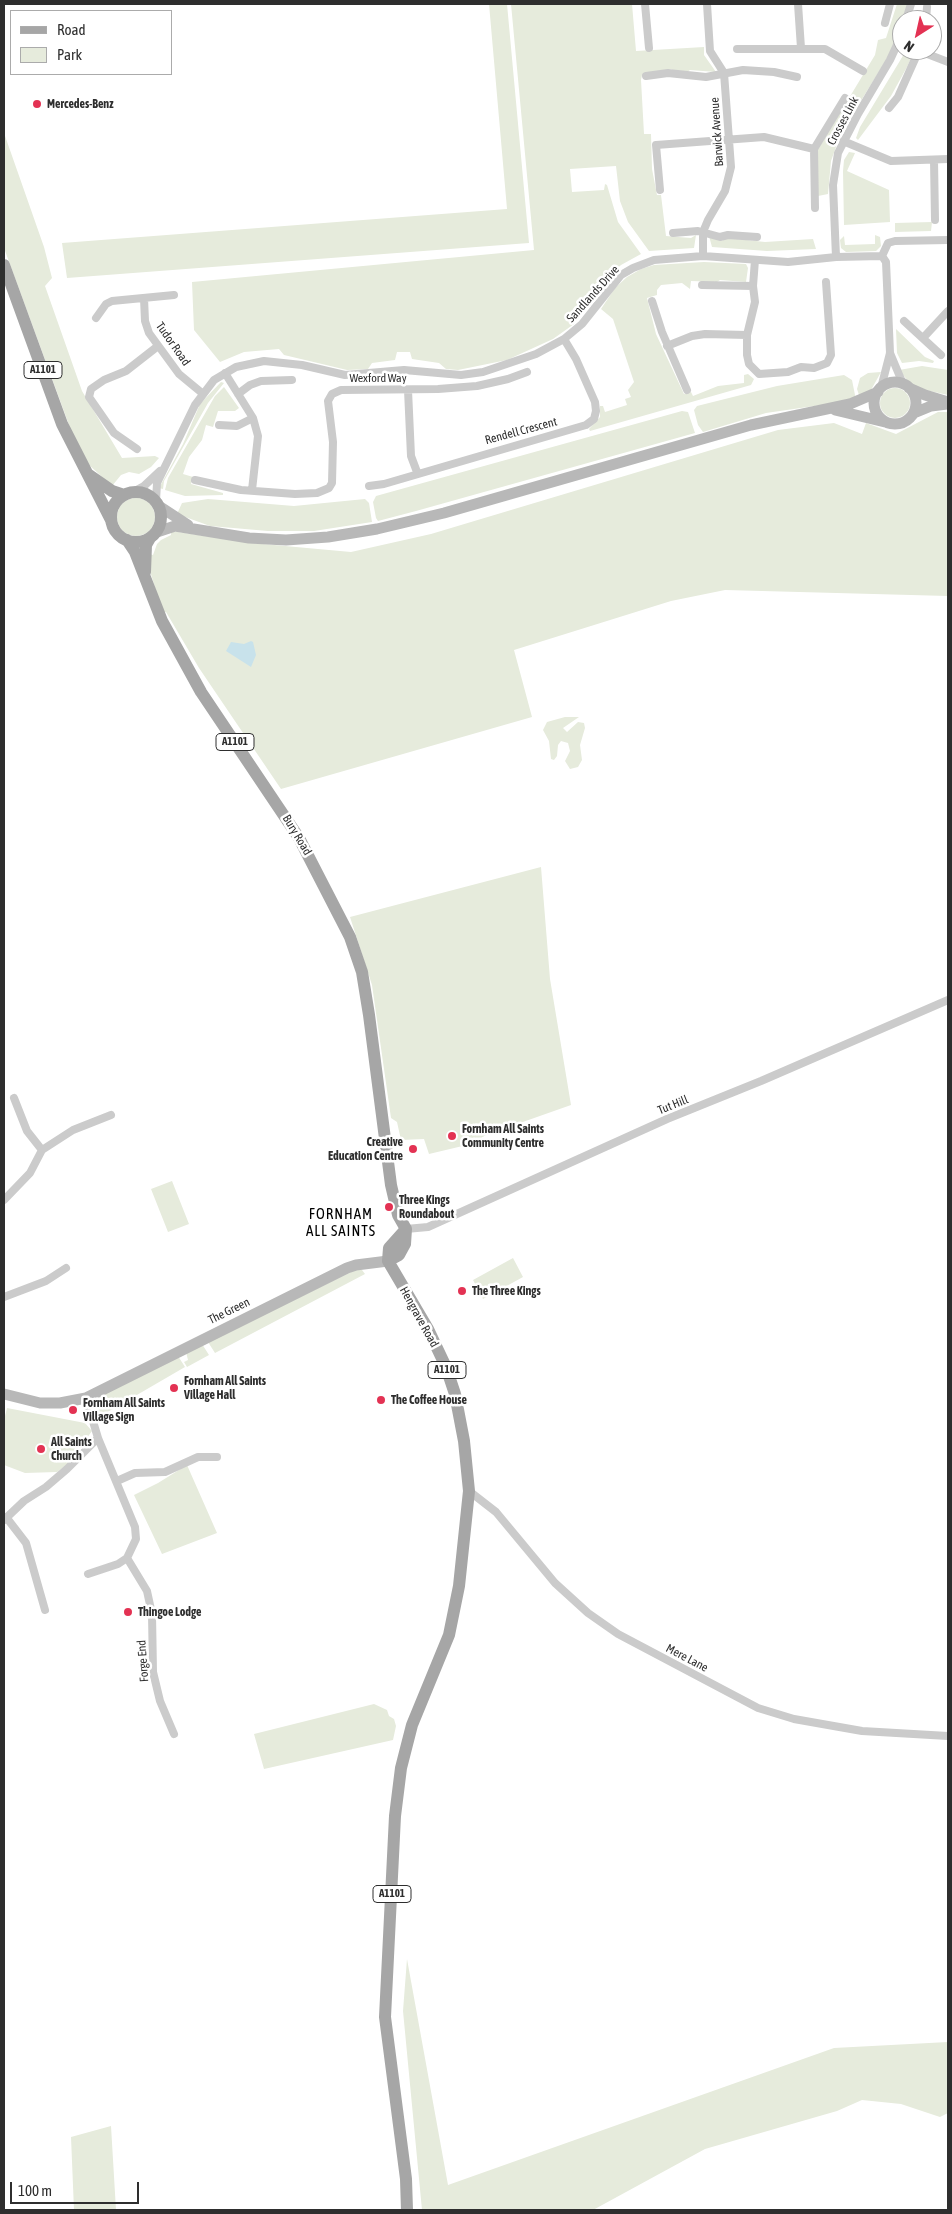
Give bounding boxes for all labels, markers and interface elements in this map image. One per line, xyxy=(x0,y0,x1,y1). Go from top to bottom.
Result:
legend xyxy=(10,10,172,75)
north arrow xyxy=(892,10,942,60)
text: Road xyxy=(57,21,86,38)
text: N xyxy=(901,38,917,55)
text: Park xyxy=(57,46,82,63)
street label: Crosses Link xyxy=(824,94,862,148)
place label: Mercedes-Benz xyxy=(47,97,114,111)
street label: Barwick Avenue xyxy=(707,97,727,167)
marker: Mercedes-Benz xyxy=(31,98,43,110)
street label: Sandlands Drive xyxy=(564,263,622,325)
street label: Tudor Road xyxy=(153,319,193,369)
road number: A1101 xyxy=(24,362,62,378)
street label: Wexford Way xyxy=(349,371,407,385)
street label: Rendell Crescent xyxy=(483,414,559,448)
road number: A1101 xyxy=(216,734,254,750)
street label: Bury Road xyxy=(279,812,315,858)
street label: Tut Hill xyxy=(656,1092,690,1118)
place label: Fornham All Saints Community Centre xyxy=(462,1122,544,1150)
marker: Fornham All Saints Community Centre xyxy=(446,1130,458,1142)
place label: Creative Education Centre xyxy=(328,1135,403,1163)
marker: Creative Education Centre xyxy=(407,1143,419,1155)
place label: Three Kings Roundabout xyxy=(399,1193,454,1221)
marker: Three Kings Roundabout xyxy=(383,1201,395,1213)
district label: FORNHAM ALL SAINTS xyxy=(305,1205,377,1240)
street label: Hengrave Road xyxy=(396,1284,442,1350)
place label: The Three Kings xyxy=(472,1284,541,1298)
marker: The Three Kings xyxy=(456,1285,468,1297)
street label: The Green xyxy=(206,1295,252,1327)
road number: A1101 xyxy=(428,1362,466,1378)
place label: Fornham All Saints Village Hall xyxy=(184,1374,266,1402)
marker: Fornham All Saints Village Hall xyxy=(168,1382,180,1394)
place label: The Coffee House xyxy=(391,1393,467,1407)
marker: The Coffee House xyxy=(375,1394,387,1406)
place label: Fornham All Saints Village Sign xyxy=(83,1396,165,1424)
marker: Fornham All Saints Village Sign xyxy=(67,1404,79,1416)
place label: All Saints Church xyxy=(51,1435,92,1463)
marker: All Saints Church xyxy=(35,1443,47,1455)
place label: Thingoe Lodge xyxy=(138,1605,201,1619)
marker: Thingoe Lodge xyxy=(122,1606,134,1618)
street label: Forge End xyxy=(134,1640,152,1682)
street label: Mere Lane xyxy=(663,1641,711,1675)
road number: A1101 xyxy=(373,1886,411,1902)
scale bar xyxy=(12,2172,141,2204)
text: 100 m xyxy=(18,2182,52,2199)

